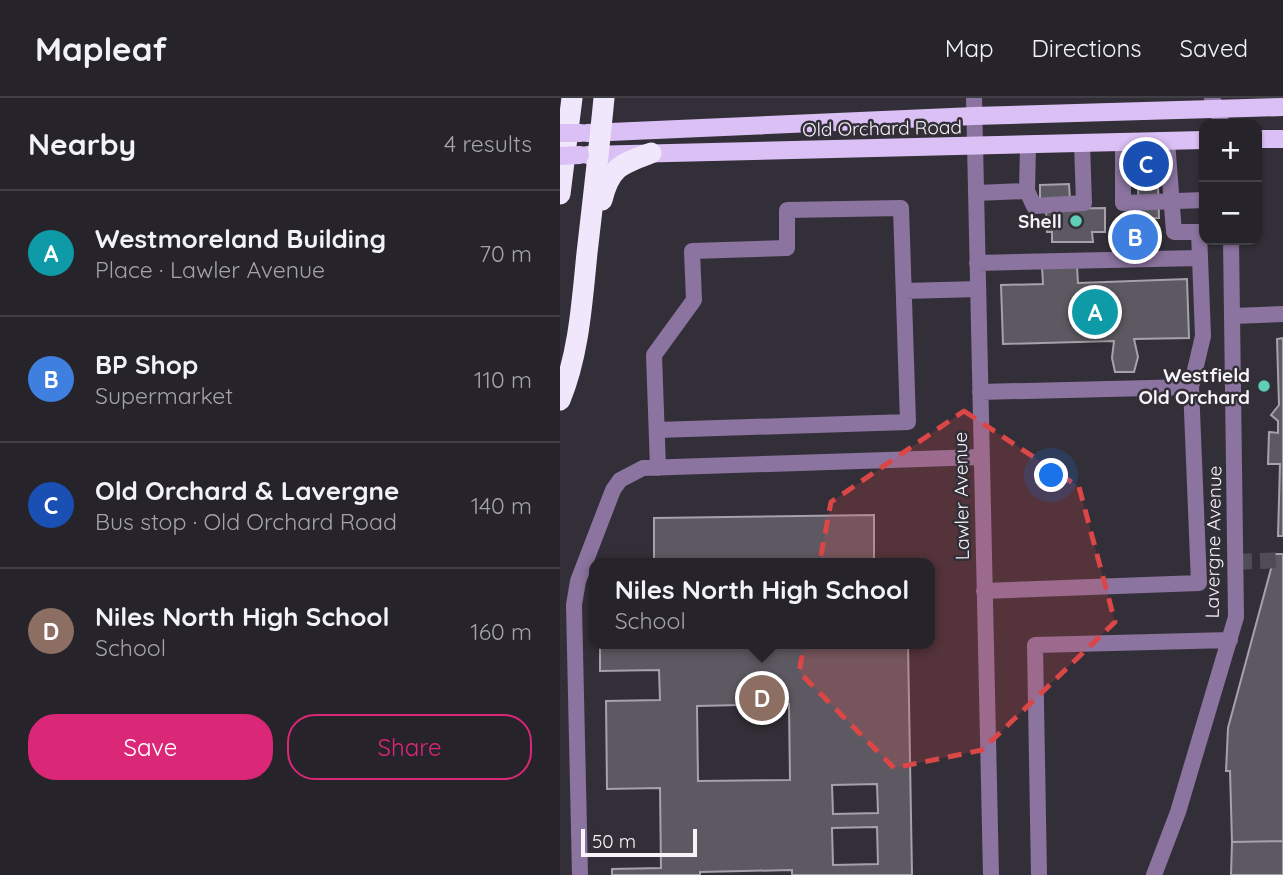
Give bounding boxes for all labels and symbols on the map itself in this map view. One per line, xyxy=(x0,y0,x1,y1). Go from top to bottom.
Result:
street label: Old Orchard Road xyxy=(802,115,962,141)
pin: C xyxy=(1123,138,1169,190)
place label: Shell xyxy=(1018,209,1062,233)
pin: B xyxy=(1112,211,1158,263)
marker: Shell xyxy=(1068,213,1084,229)
pin: A xyxy=(1072,286,1118,338)
place label: Westfield Old Orchard xyxy=(1138,363,1250,409)
marker: Westfield Old Orchard xyxy=(1256,378,1272,394)
street label: Lawler Avenue xyxy=(948,432,974,560)
your location xyxy=(1034,458,1068,492)
street label: Lavergne Avenue xyxy=(1200,465,1226,619)
pin: D xyxy=(739,672,785,724)
scale bar xyxy=(581,826,696,858)

